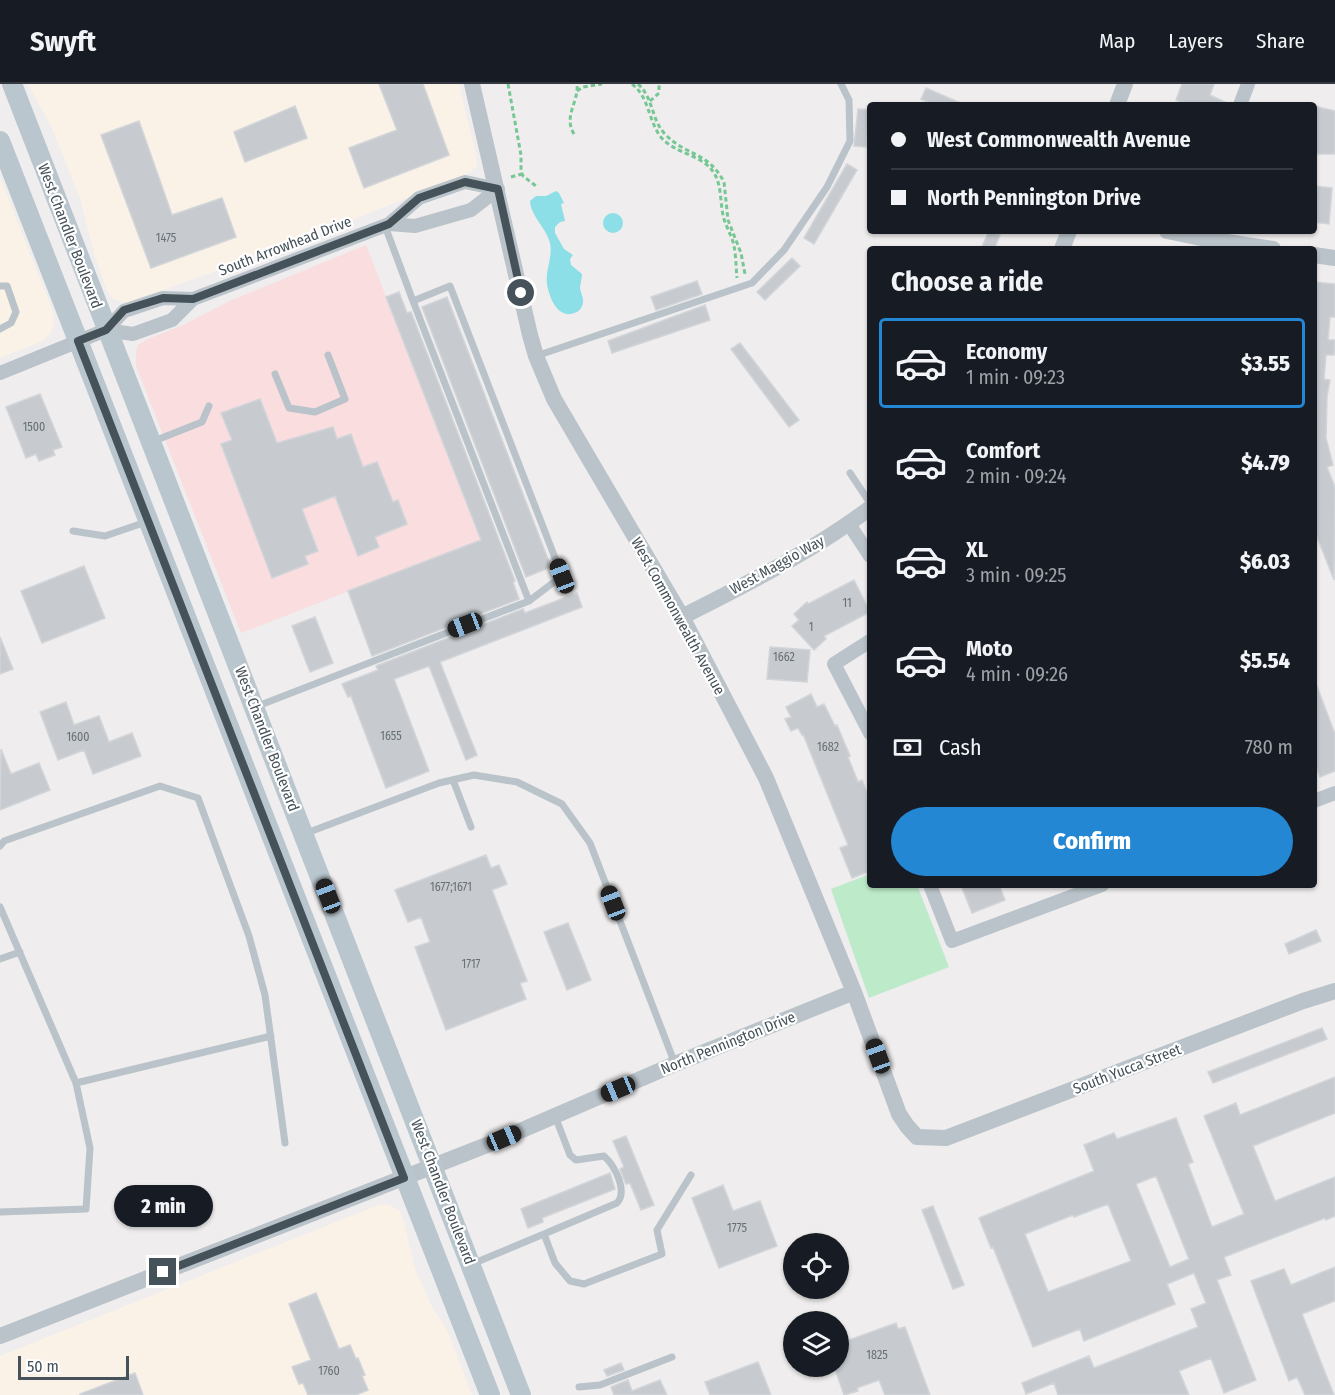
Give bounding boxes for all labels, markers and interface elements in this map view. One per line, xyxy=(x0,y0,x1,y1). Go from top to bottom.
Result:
text: Swyft xyxy=(30,25,96,58)
text: Map xyxy=(1099,28,1135,54)
text: Layers xyxy=(1168,28,1223,54)
text: Share xyxy=(1256,28,1305,54)
text: West Commonwealth Avenue xyxy=(927,126,1191,153)
street label: West Chandler Boulevard xyxy=(34,161,106,311)
text: North Pennington Drive xyxy=(927,184,1141,211)
street label: South Arrowhead Drive xyxy=(216,212,354,280)
house number: 1475 xyxy=(156,231,177,245)
text: Choose a ride xyxy=(891,266,1043,298)
route start xyxy=(507,279,534,306)
icon: car xyxy=(894,336,948,390)
text: Economy xyxy=(966,338,1047,365)
text: $3.55 xyxy=(1241,350,1290,377)
text: 1 min · 09:23 xyxy=(966,365,1065,389)
house number: 1500 xyxy=(23,420,45,434)
icon: car xyxy=(894,435,948,489)
text: Comfort xyxy=(966,437,1040,464)
text: $4.79 xyxy=(1241,449,1290,476)
text: 2 min · 09:24 xyxy=(966,464,1066,488)
street label: West Maggio Way xyxy=(727,532,828,598)
street label: West Commonwealth Avenue xyxy=(627,534,729,698)
icon: car xyxy=(894,534,948,588)
text: XL xyxy=(966,536,988,563)
text: $6.03 xyxy=(1240,548,1290,575)
car xyxy=(547,556,577,596)
text: 3 min · 09:25 xyxy=(966,563,1067,587)
house number: 11 xyxy=(842,596,852,610)
car xyxy=(445,610,485,640)
house number: 1 xyxy=(809,620,813,634)
icon: car xyxy=(894,633,948,687)
text: Moto xyxy=(966,635,1013,662)
text: $5.54 xyxy=(1240,647,1290,674)
house number: 1662 xyxy=(773,650,795,664)
text: 4 min · 09:26 xyxy=(966,662,1068,686)
street label: West Chandler Boulevard xyxy=(231,664,303,814)
house number: 1655 xyxy=(380,729,402,743)
house number: 1600 xyxy=(66,730,90,744)
icon: cash xyxy=(891,731,924,764)
text: Cash xyxy=(939,734,982,761)
text: 780 m xyxy=(1245,735,1293,759)
house number: 1682 xyxy=(817,740,839,754)
button: Confirm xyxy=(891,807,1293,876)
car xyxy=(313,876,343,916)
house number: 1677;1671 xyxy=(430,880,472,894)
car xyxy=(598,883,628,923)
house number: 1717 xyxy=(462,957,481,971)
street label: North Pennington Drive xyxy=(658,1008,798,1078)
car xyxy=(863,1036,893,1076)
street label: South Yucca Street xyxy=(1070,1040,1184,1098)
car xyxy=(598,1074,638,1104)
street label: West Chandler Boulevard xyxy=(407,1117,479,1267)
car xyxy=(484,1123,524,1153)
callout: 2 min xyxy=(114,1185,213,1227)
text: 2 min xyxy=(141,1194,186,1218)
house number: 1775 xyxy=(727,1221,747,1235)
map controls xyxy=(783,1233,849,1377)
button: locate xyxy=(783,1233,849,1299)
route end xyxy=(149,1258,176,1285)
button: layers xyxy=(783,1311,849,1377)
house number: 1825 xyxy=(866,1348,888,1362)
scale bar xyxy=(18,1353,129,1380)
text: 50 m xyxy=(27,1357,59,1376)
house number: 1760 xyxy=(318,1364,340,1378)

